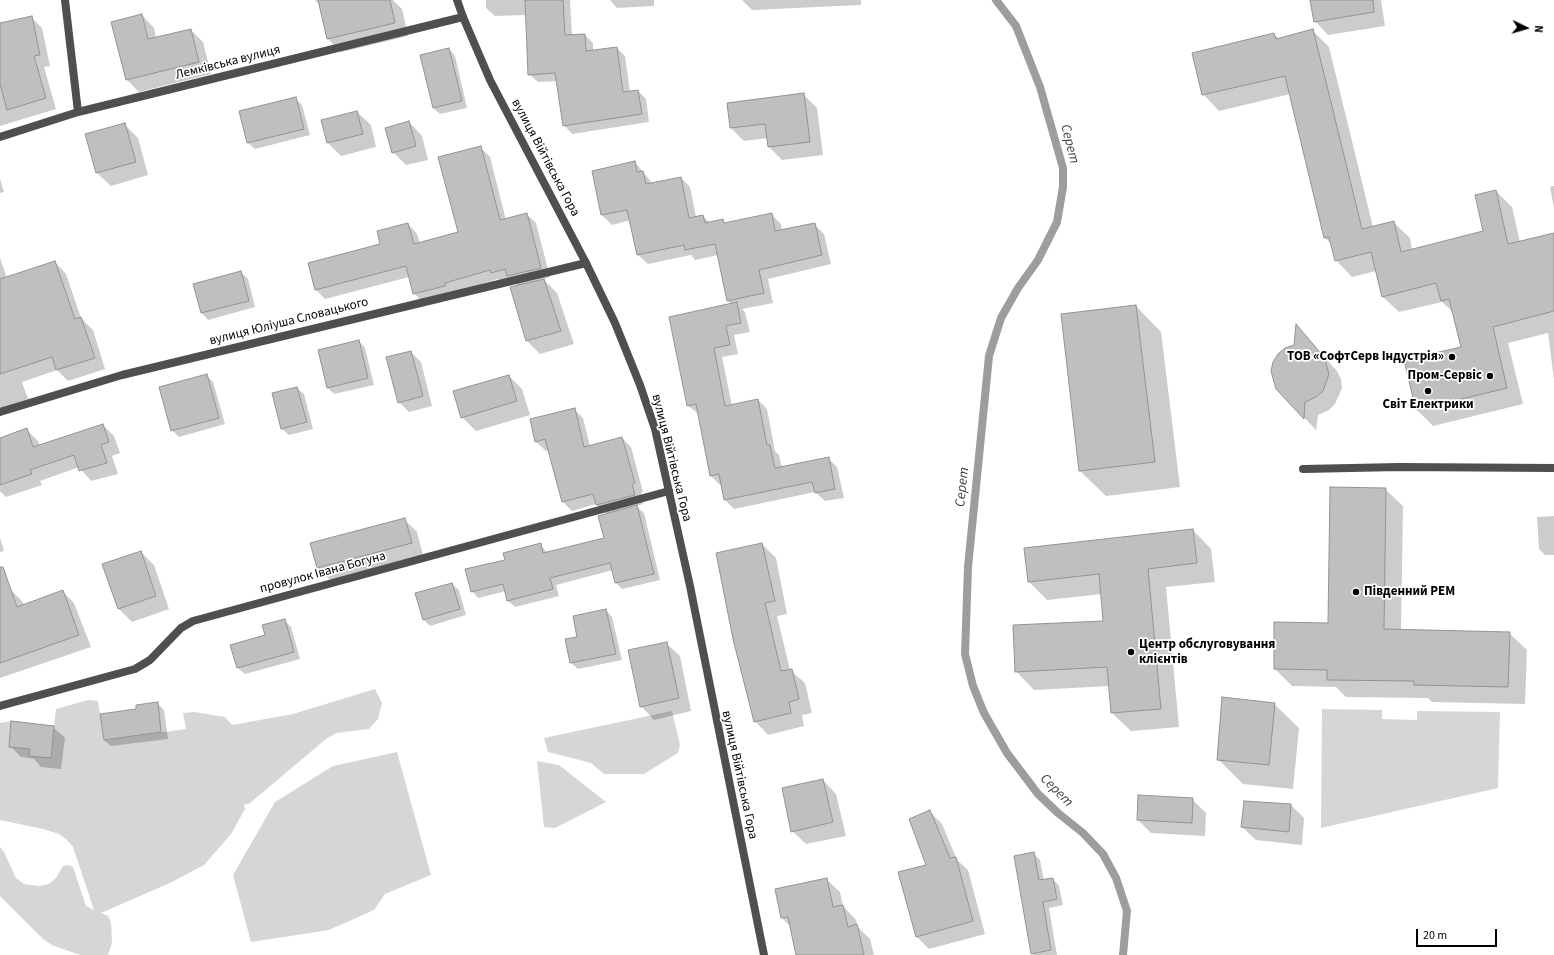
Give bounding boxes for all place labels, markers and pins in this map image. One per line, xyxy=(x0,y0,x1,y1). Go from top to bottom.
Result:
place label: ТОВ «СофтСерв Індустрія» xyxy=(1287,349,1444,365)
marker: ТОВ «СофтСерв Індустрія» xyxy=(1447,352,1457,362)
place label: Пром-Сервіс xyxy=(1408,368,1482,384)
marker: Пром-Сервіс xyxy=(1485,371,1495,381)
marker: Світ Електрики xyxy=(1423,386,1433,396)
place label: Світ Електрики xyxy=(1382,397,1474,413)
place label: Південний РЕМ xyxy=(1364,584,1455,600)
marker: Південний РЕМ xyxy=(1351,587,1361,597)
place label: Центр обслуговування клієнтів xyxy=(1139,637,1275,668)
marker: Центр обслуговування клієнтів xyxy=(1126,647,1136,657)

